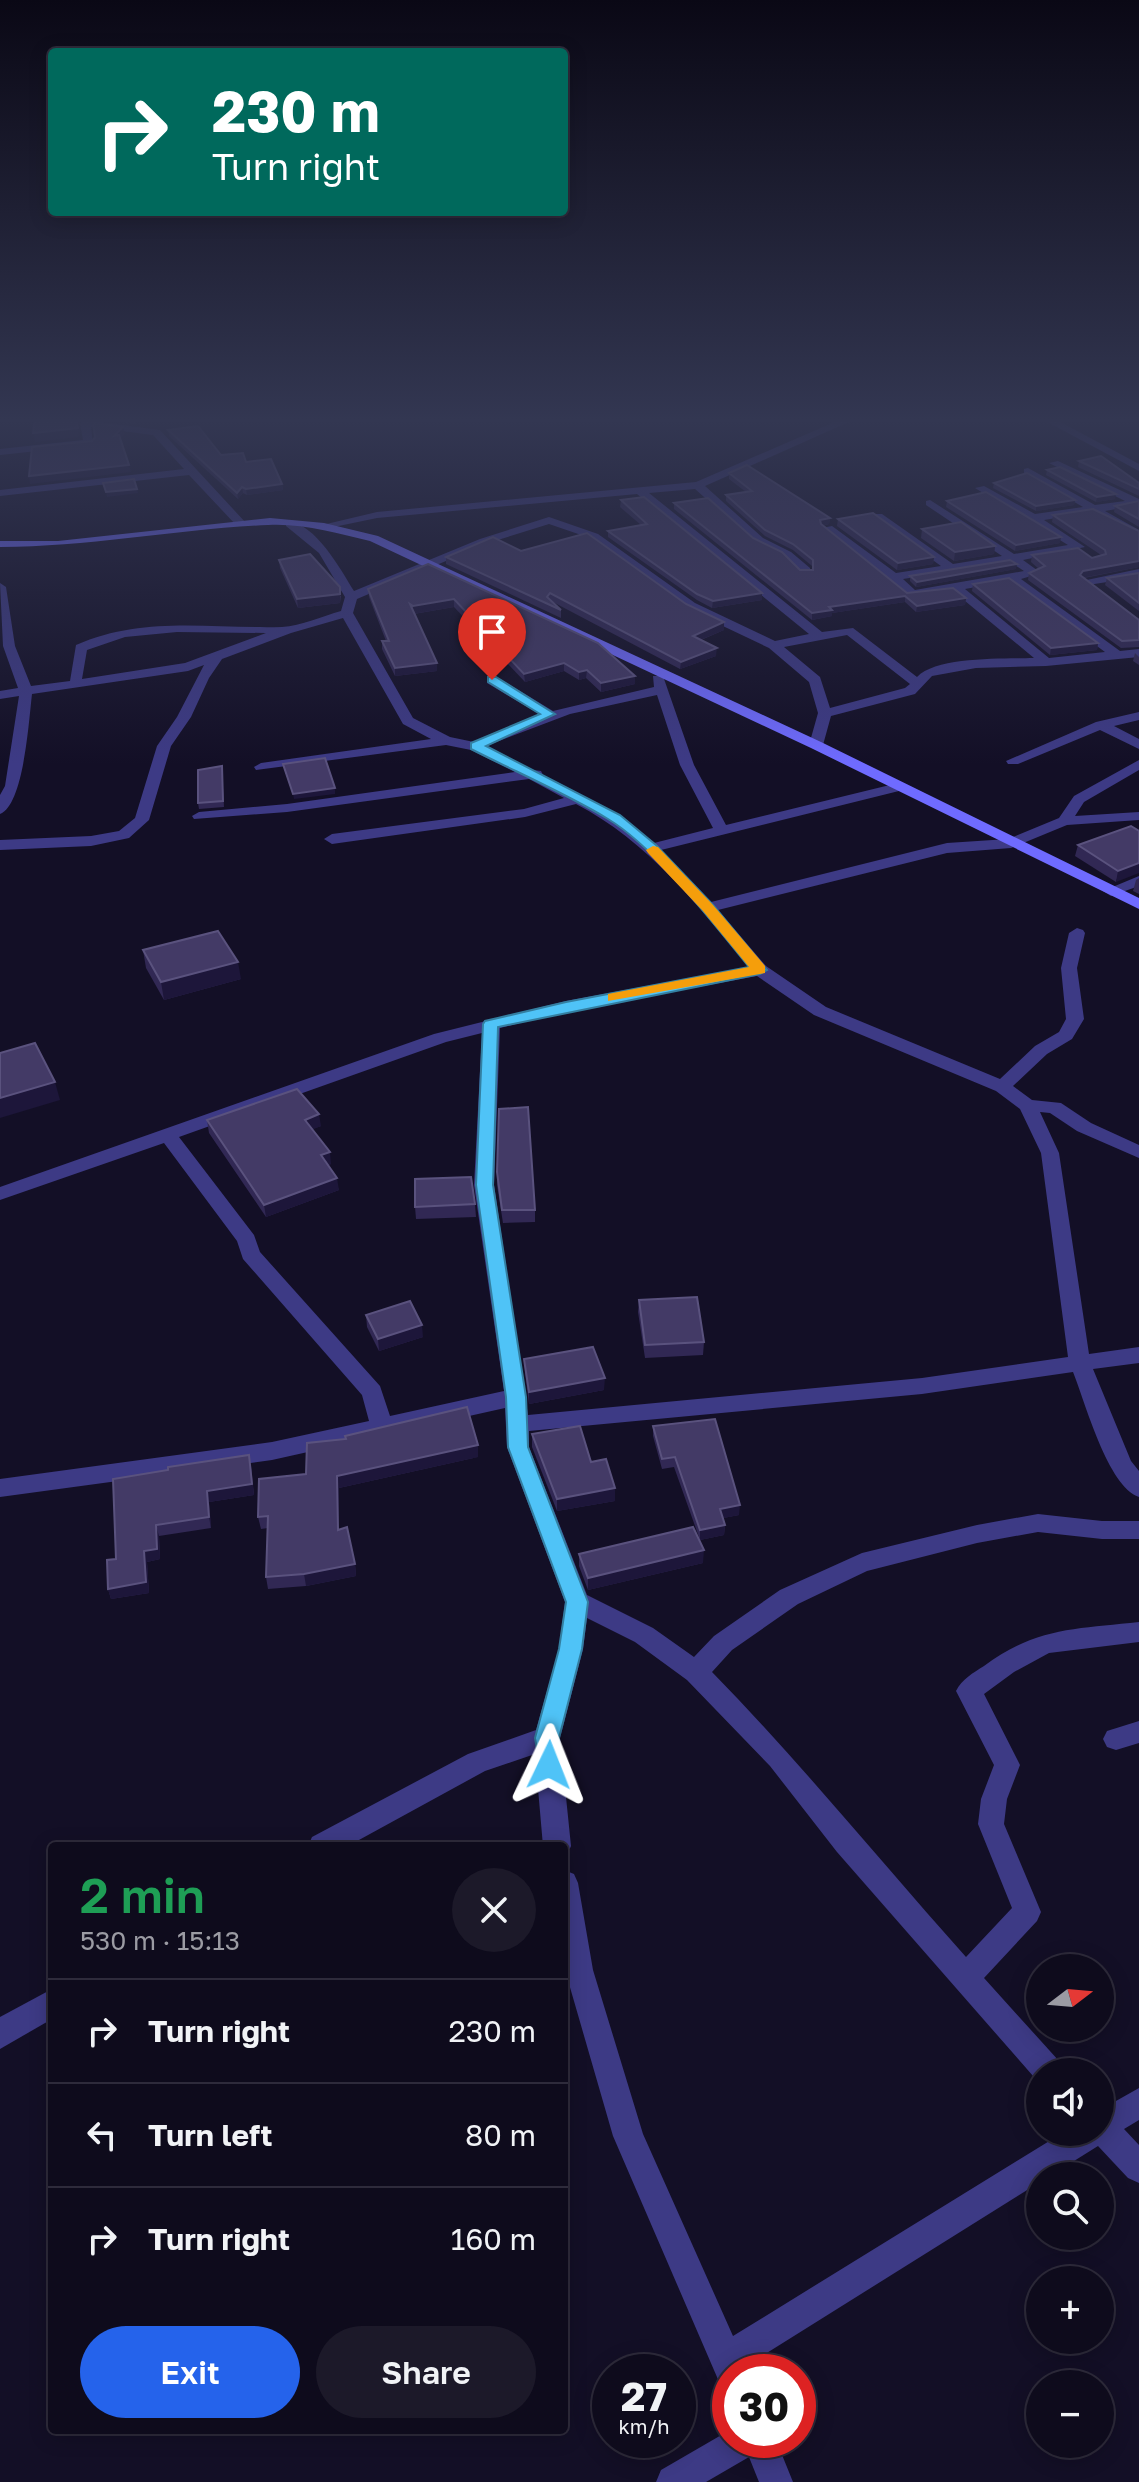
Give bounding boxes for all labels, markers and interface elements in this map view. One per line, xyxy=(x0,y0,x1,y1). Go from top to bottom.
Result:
text: 230 m xyxy=(212,77,380,144)
icon: right xyxy=(80,80,184,184)
text: Turn right xyxy=(212,145,380,188)
pin xyxy=(458,598,526,680)
icon: arrive xyxy=(470,610,514,654)
position arrow xyxy=(507,1723,591,1807)
text: 2 min xyxy=(80,1866,205,1924)
button: close xyxy=(452,1868,536,1952)
text: 530 m · 15:13 xyxy=(80,1925,240,1956)
north arrow xyxy=(1026,1954,1114,2042)
map controls xyxy=(1026,1954,1114,2458)
icon: right xyxy=(80,2009,124,2053)
text: Turn right xyxy=(148,2013,290,2049)
text: 230 m xyxy=(448,2013,536,2049)
button: sound xyxy=(1026,2058,1114,2146)
icon: left xyxy=(80,2113,124,2157)
text: Turn left xyxy=(148,2117,273,2153)
text: 80 m xyxy=(465,2117,536,2153)
button: search xyxy=(1026,2162,1114,2250)
icon: right xyxy=(80,2217,124,2261)
text: Turn right xyxy=(148,2221,290,2257)
text: 160 m xyxy=(451,2221,536,2257)
button: + xyxy=(1026,2266,1114,2354)
button: Exit xyxy=(80,2326,300,2418)
button: Share xyxy=(316,2326,536,2418)
speed limit sign: 30 xyxy=(712,2354,816,2458)
button: − xyxy=(1026,2370,1114,2458)
text: 27 xyxy=(621,2372,667,2420)
text: km/h xyxy=(619,2414,669,2438)

